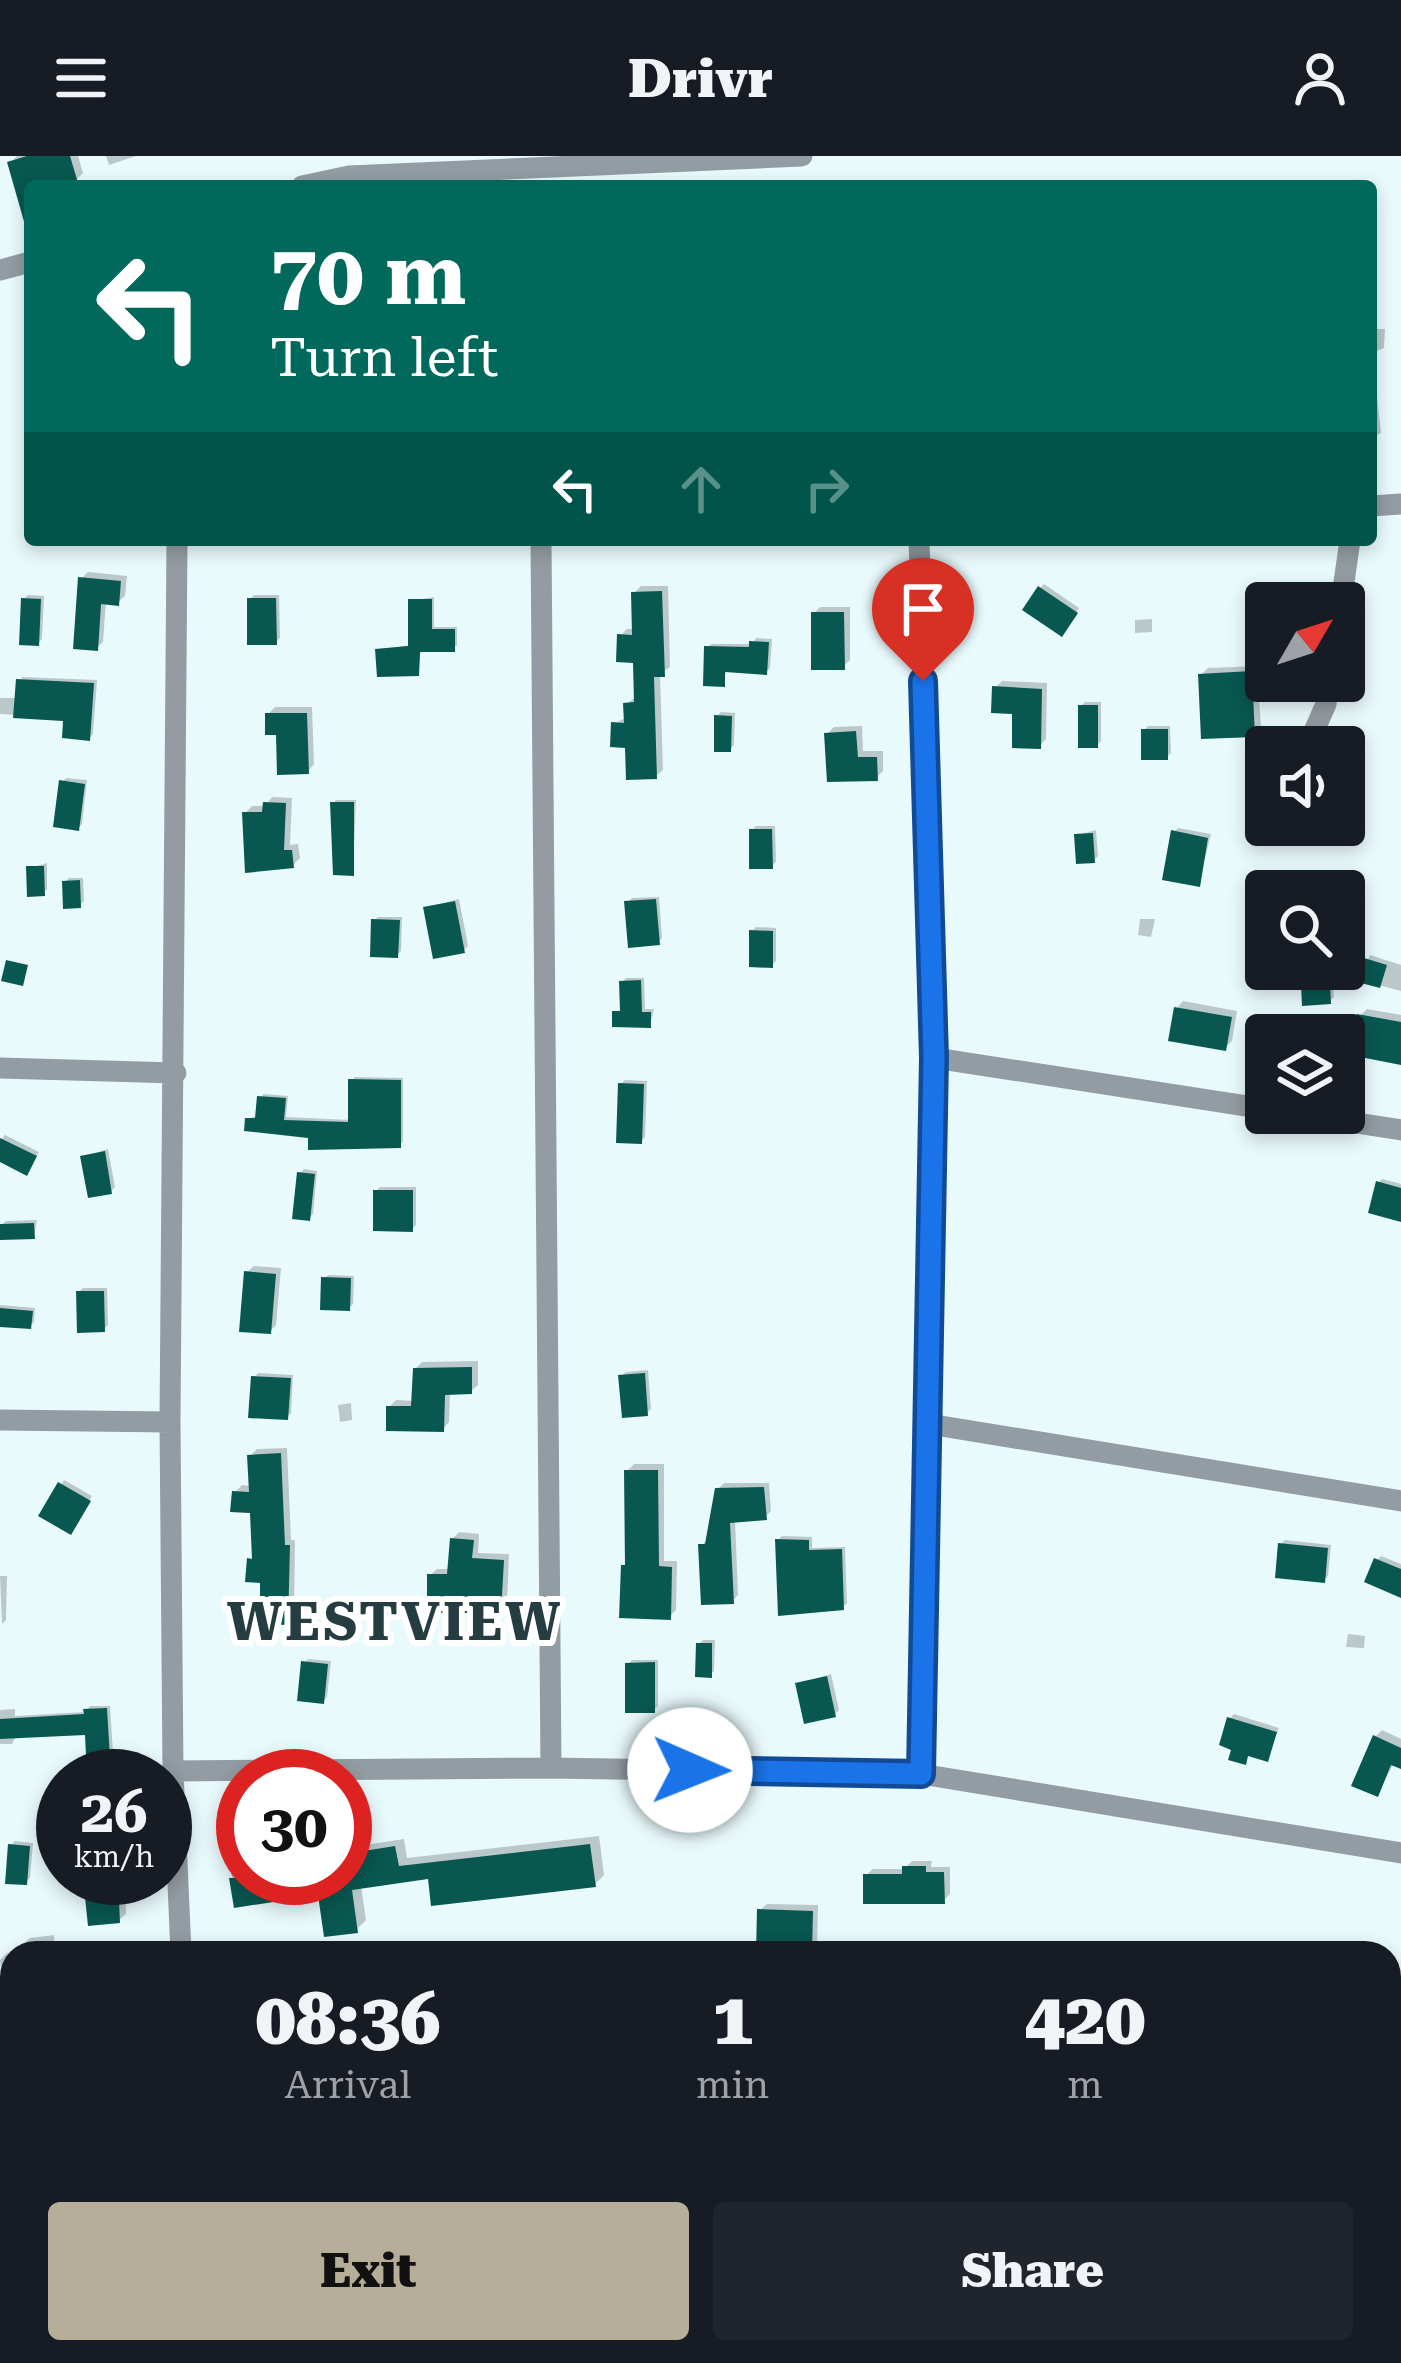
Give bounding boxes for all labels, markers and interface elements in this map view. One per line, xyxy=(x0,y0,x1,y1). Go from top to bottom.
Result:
icon: menu xyxy=(48,45,114,111)
icon: person xyxy=(1287,45,1353,111)
text: Drivr xyxy=(628,47,773,110)
text: 70 m xyxy=(270,226,466,324)
icon: left xyxy=(72,228,228,384)
text: Turn left xyxy=(270,326,498,389)
icon: left xyxy=(542,456,608,522)
icon: ahead xyxy=(668,456,734,522)
icon: right xyxy=(794,456,860,522)
pin xyxy=(872,558,974,681)
icon: arrive xyxy=(890,576,956,642)
north arrow xyxy=(1245,582,1365,702)
map controls xyxy=(1245,582,1365,1134)
button: sound xyxy=(1245,726,1365,846)
button: search xyxy=(1245,870,1365,990)
button: layers xyxy=(1245,1014,1365,1134)
district label: WESTVIEW xyxy=(227,1590,563,1653)
position arrow xyxy=(627,1707,753,1833)
speed limit sign: 30 xyxy=(216,1749,372,1905)
text: 26 xyxy=(80,1776,148,1847)
text: km/h xyxy=(74,1839,154,1874)
text: 08:36 xyxy=(255,1977,441,2062)
text: 1 xyxy=(712,1977,753,2062)
text: 420 xyxy=(1025,1977,1146,2062)
text: Arrival xyxy=(285,2062,411,2108)
text: min xyxy=(696,2062,769,2108)
text: m xyxy=(1067,2062,1103,2108)
button: Exit xyxy=(48,2202,689,2340)
button: Share xyxy=(713,2202,1353,2340)

